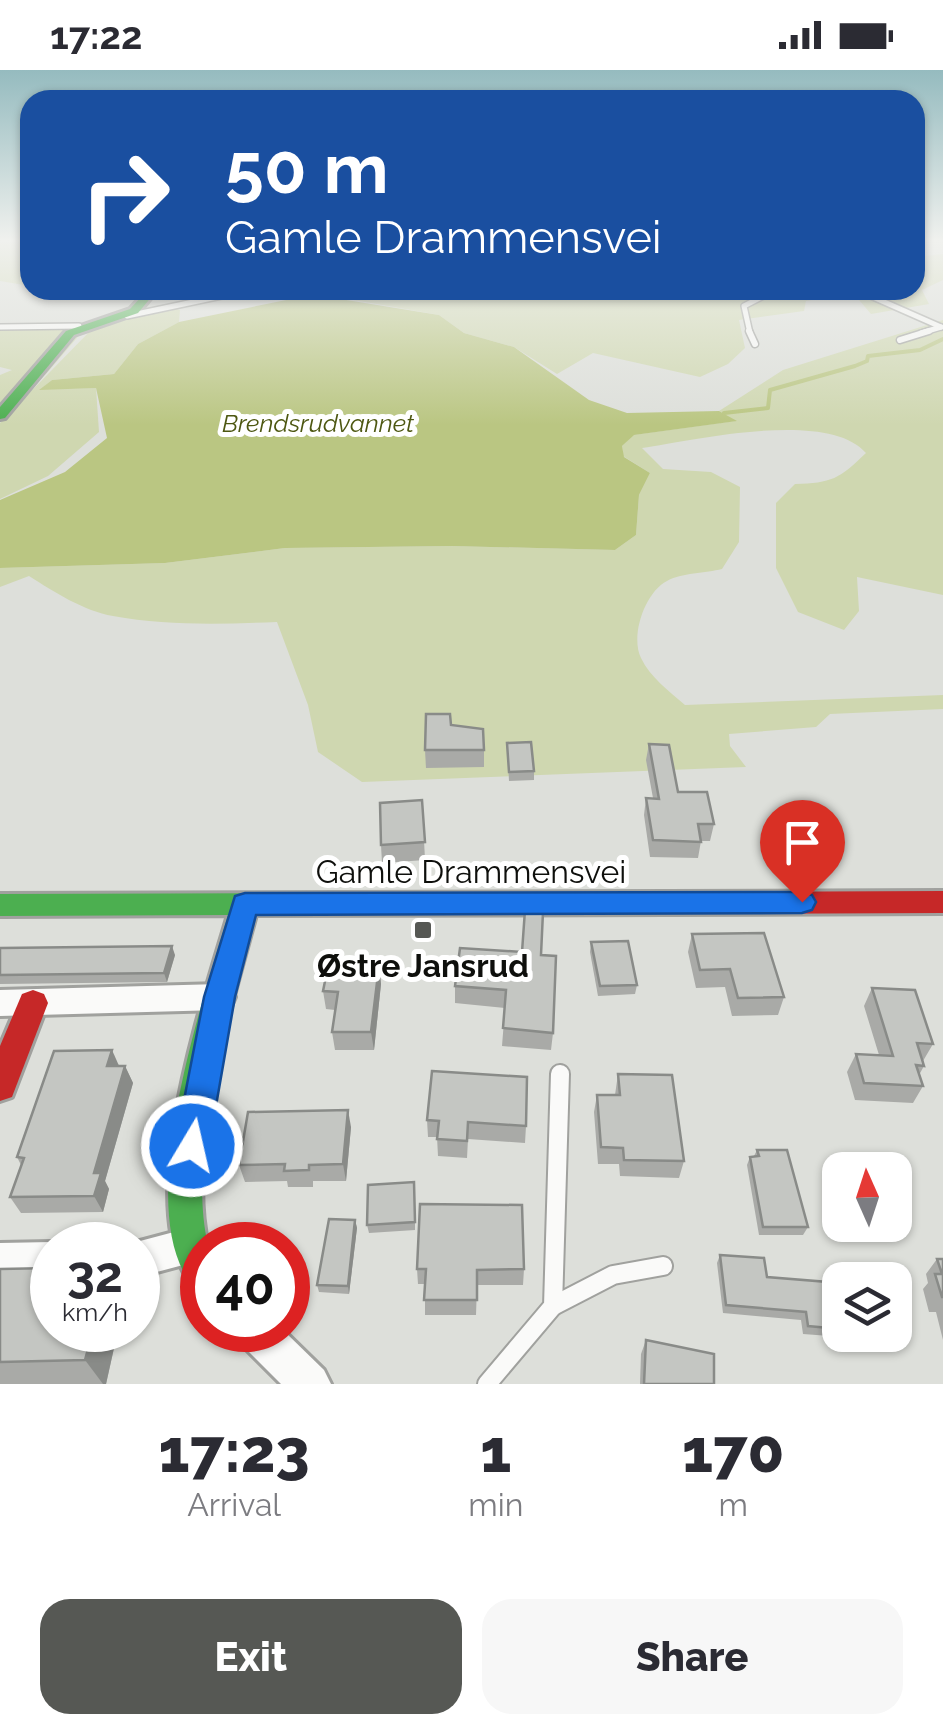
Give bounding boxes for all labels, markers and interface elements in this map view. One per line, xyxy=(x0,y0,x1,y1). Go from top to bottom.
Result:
text: 17:22 xyxy=(50,13,142,58)
text: 50 m xyxy=(225,127,389,209)
icon: right xyxy=(60,130,190,260)
text: Gamle Drammensvei xyxy=(225,211,662,264)
water label: Brendsrudvannet xyxy=(222,408,415,438)
pin xyxy=(760,800,845,903)
icon: arrive xyxy=(775,815,830,870)
street label: Gamle Drammensvei xyxy=(316,853,626,890)
marker: Østre Jansrud xyxy=(412,919,434,941)
place label: Østre Jansrud xyxy=(317,947,529,984)
position arrow xyxy=(140,1094,244,1198)
north arrow xyxy=(822,1152,912,1242)
map controls xyxy=(822,1152,912,1352)
speed limit sign: 40 xyxy=(180,1222,310,1352)
text: 32 xyxy=(67,1245,123,1304)
button: layers xyxy=(822,1262,912,1352)
text: km/h xyxy=(62,1297,128,1327)
text: 17:23 xyxy=(159,1416,310,1486)
text: 1 xyxy=(480,1416,511,1486)
text: 170 xyxy=(682,1416,784,1486)
text: Arrival xyxy=(187,1486,281,1523)
text: min xyxy=(468,1486,523,1523)
text: m xyxy=(718,1486,748,1523)
button: Exit xyxy=(40,1599,462,1714)
button: Share xyxy=(482,1599,903,1714)

